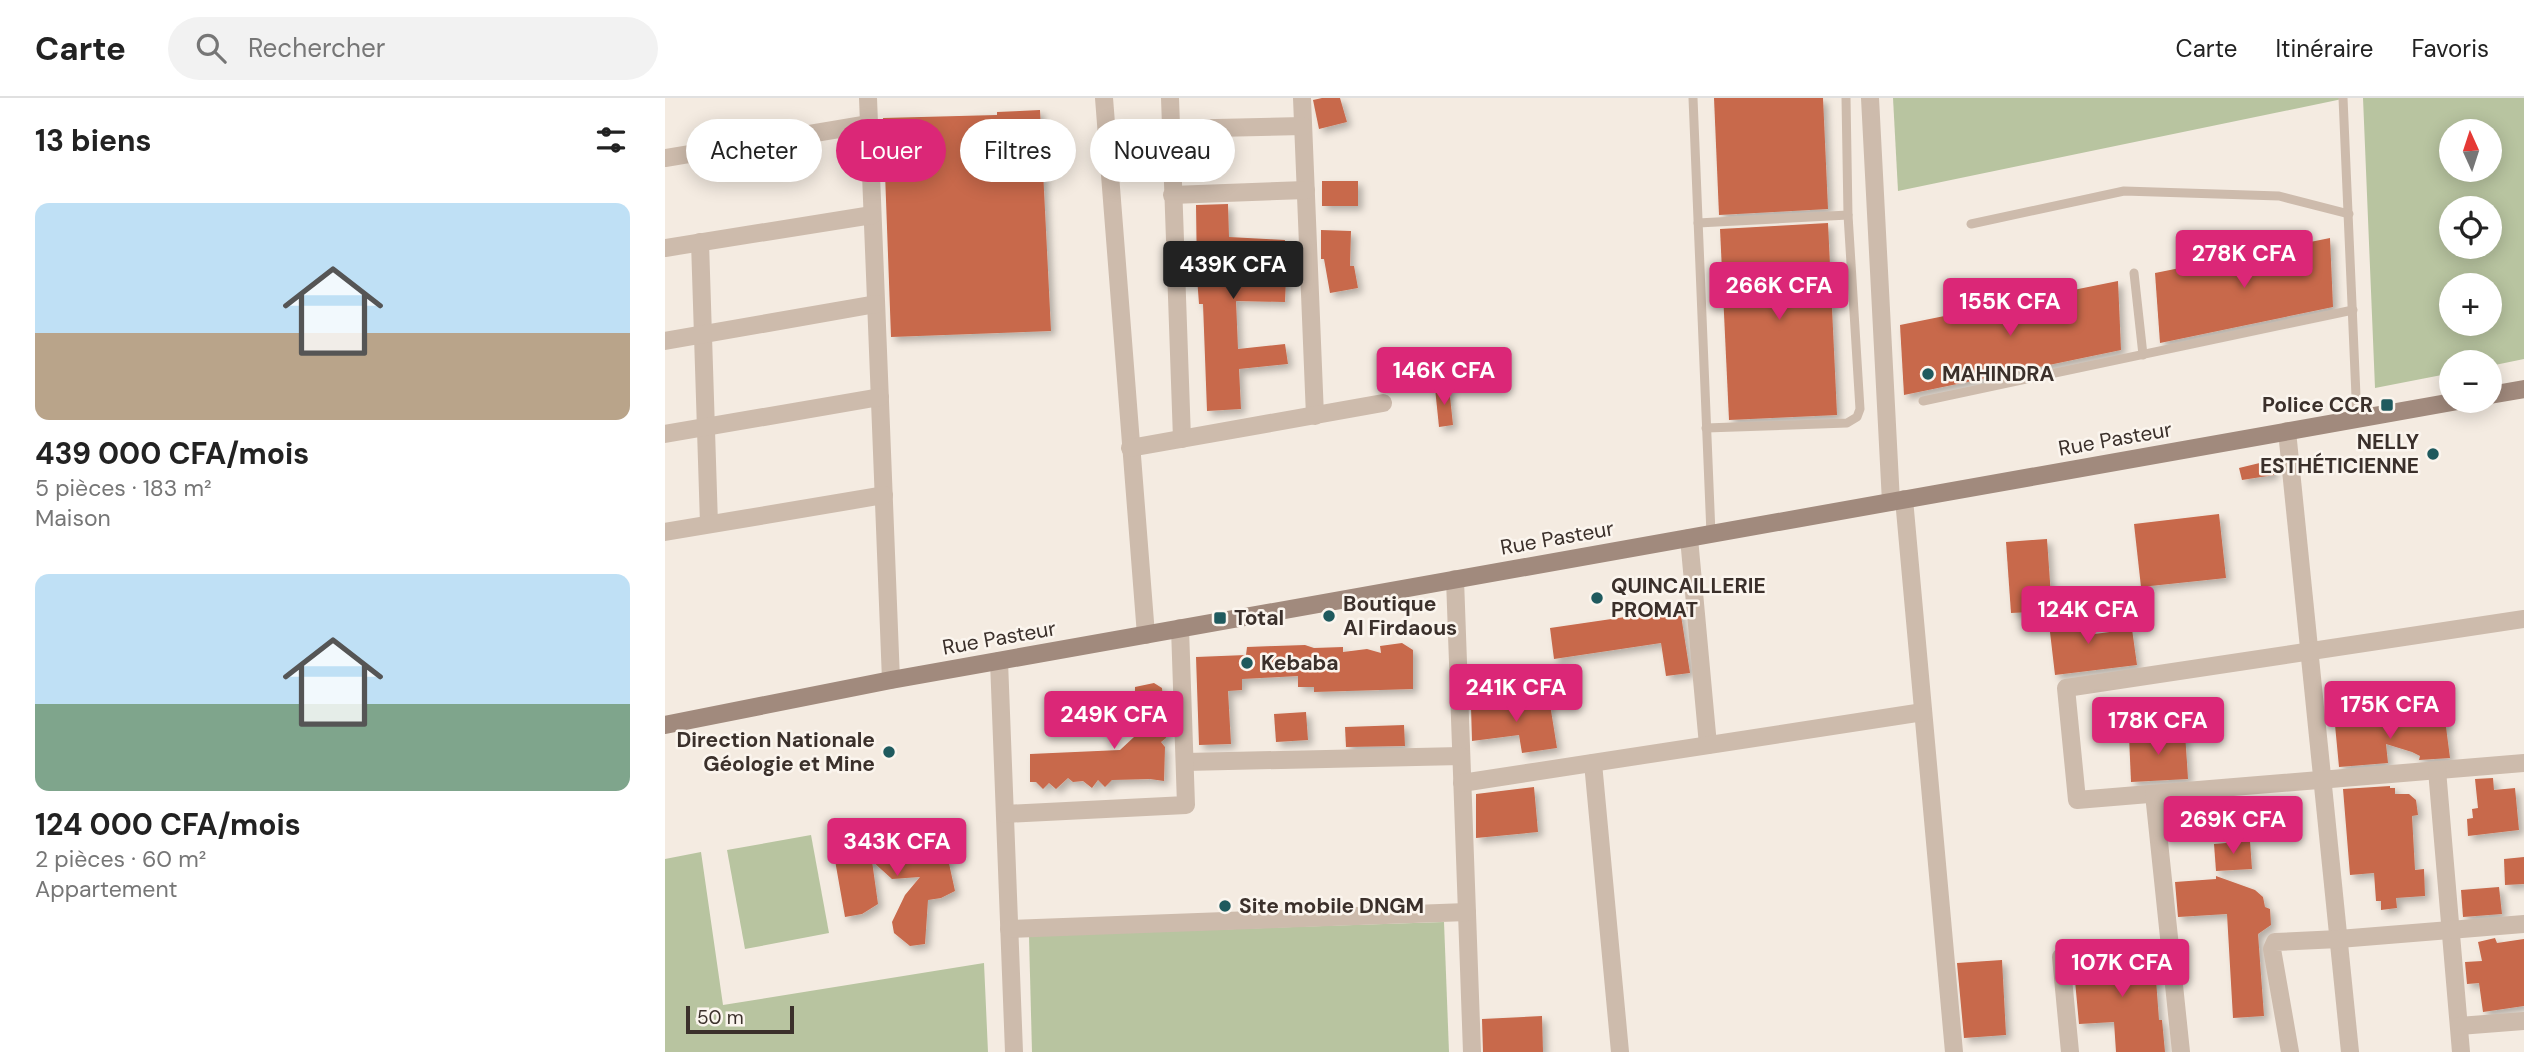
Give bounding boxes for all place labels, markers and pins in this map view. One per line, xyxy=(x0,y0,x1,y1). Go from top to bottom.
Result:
pin: 278K CFA xyxy=(2172,230,2316,290)
pin: 439K CFA xyxy=(1161,242,1305,301)
pin: 266K CFA xyxy=(1707,262,1851,322)
pin: 155K CFA xyxy=(1938,278,2082,338)
pin: 146K CFA xyxy=(1372,348,1516,407)
place label: MAHINDRA xyxy=(1942,360,2055,388)
marker: MAHINDRA xyxy=(1920,366,1936,382)
place label: Police CCR xyxy=(2262,391,2373,419)
marker: Police CCR xyxy=(2379,397,2395,413)
place label: NELLY ESTHÉTICIENNE xyxy=(2260,428,2420,480)
marker: NELLY ESTHÉTICIENNE xyxy=(2425,446,2441,462)
place label: QUINCAILLERIE PROMAT xyxy=(1611,572,1766,624)
pin: 124K CFA xyxy=(2016,587,2160,646)
place label: Boutique Al Firdaous xyxy=(1343,590,1457,642)
marker: QUINCAILLERIE PROMAT xyxy=(1589,590,1605,606)
place label: Total xyxy=(1234,604,1284,632)
marker: Boutique Al Firdaous xyxy=(1321,608,1337,624)
marker: Total xyxy=(1212,610,1228,626)
place label: Kebaba xyxy=(1261,649,1339,677)
marker: Kebaba xyxy=(1239,655,1255,671)
pin: 241K CFA xyxy=(1444,664,1588,724)
pin: 175K CFA xyxy=(2318,682,2462,741)
pin: 249K CFA xyxy=(1042,692,1186,751)
pin: 178K CFA xyxy=(2086,698,2230,757)
place label: Direction Nationale Géologie et Mine xyxy=(676,726,875,778)
marker: Direction Nationale Géologie et Mine xyxy=(881,744,897,760)
pin: 269K CFA xyxy=(2161,796,2305,856)
pin: 343K CFA xyxy=(825,818,969,878)
place label: Site mobile DNGM xyxy=(1239,892,1424,920)
marker: Site mobile DNGM xyxy=(1217,898,1233,914)
pin: 107K CFA xyxy=(2050,940,2194,999)

